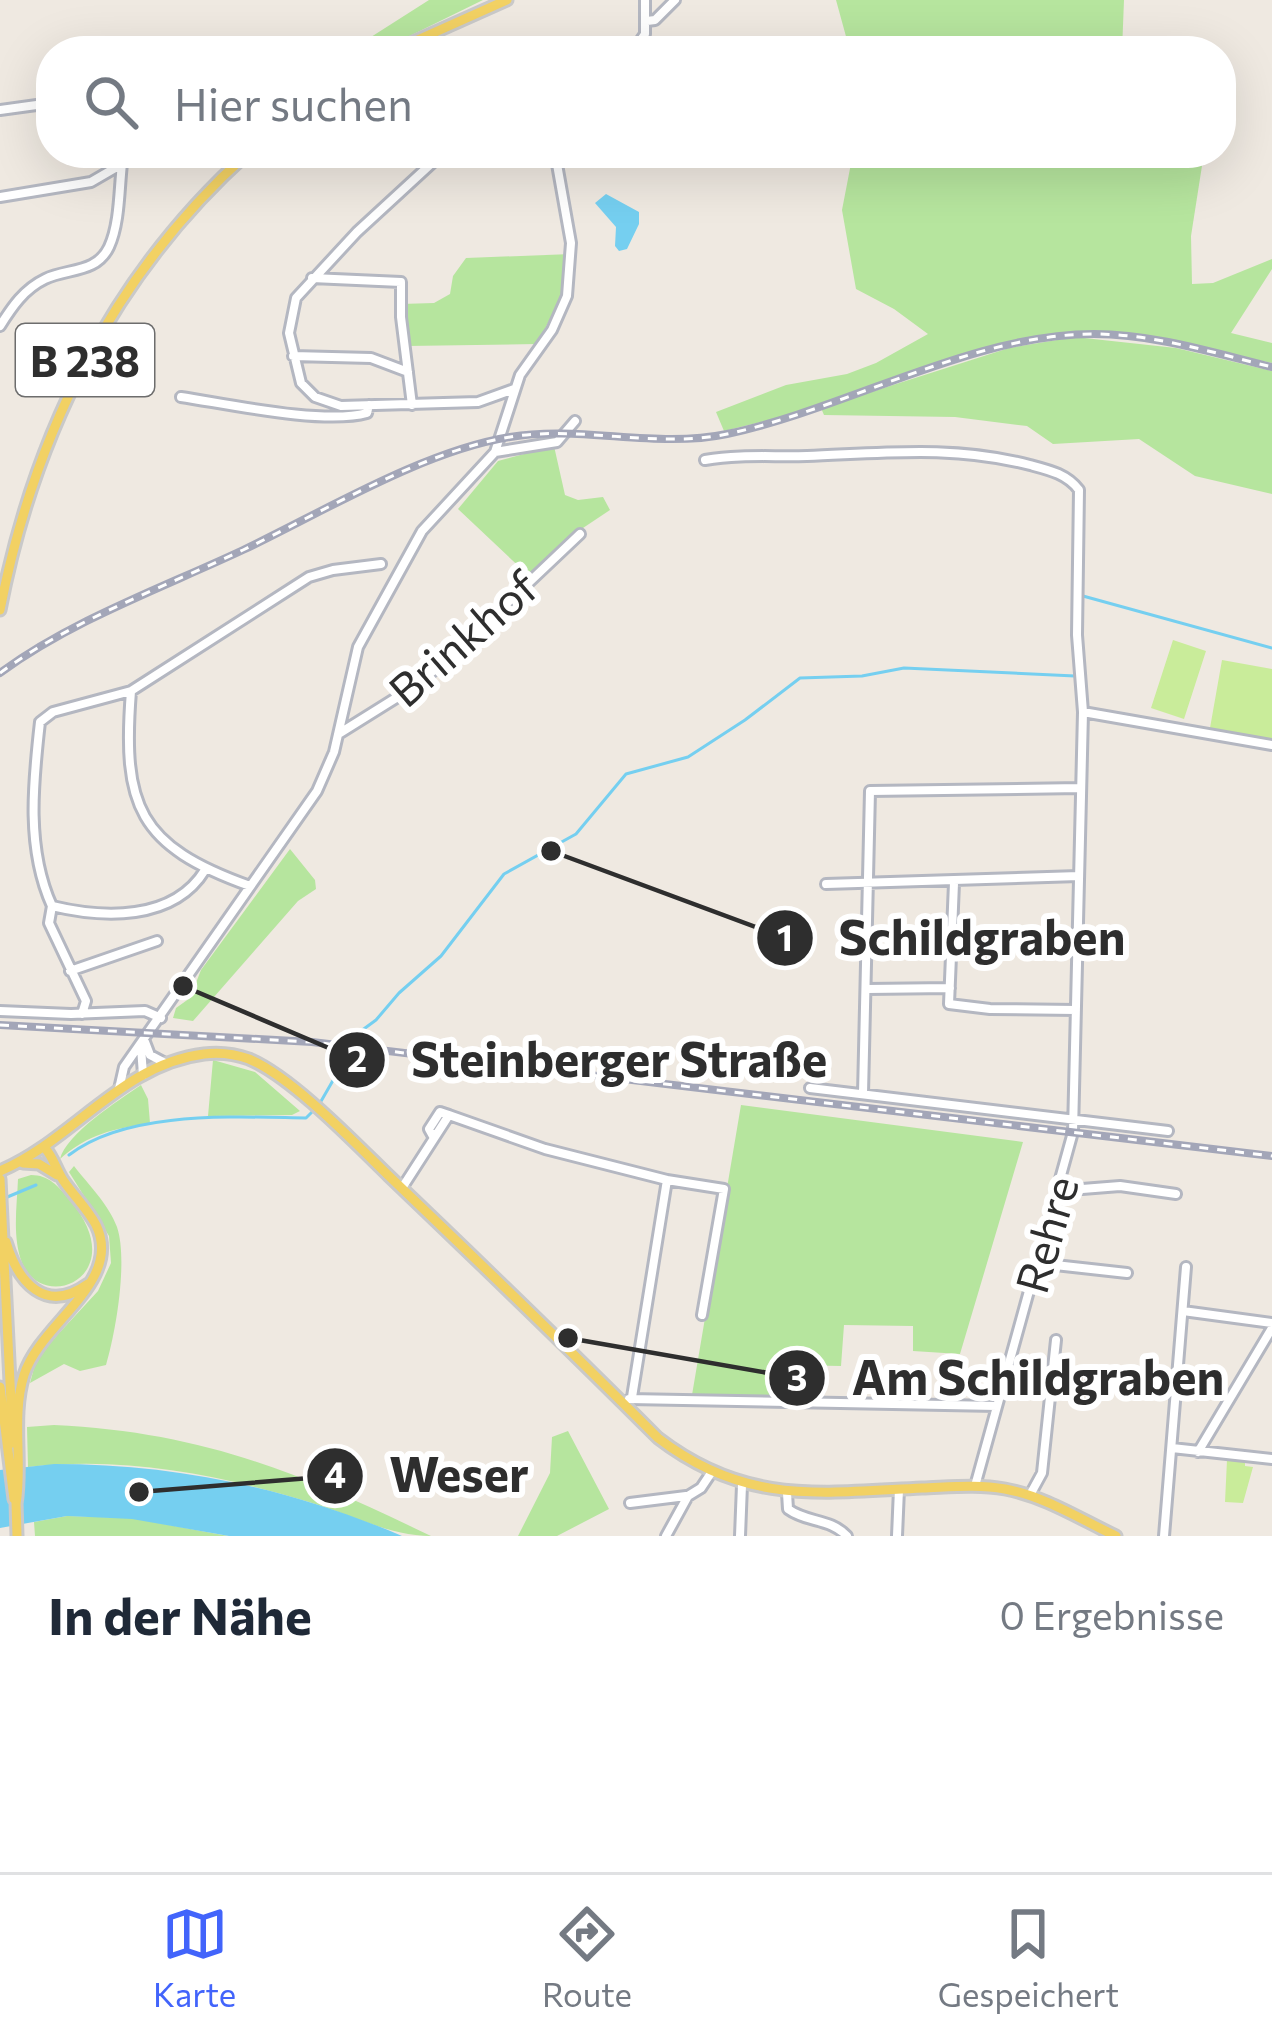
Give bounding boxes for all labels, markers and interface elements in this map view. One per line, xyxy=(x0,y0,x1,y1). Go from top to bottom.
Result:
search box xyxy=(36,36,1236,168)
icon: search xyxy=(78,69,144,135)
text: Hier suchen xyxy=(174,75,413,130)
road number: B 238 xyxy=(16,324,154,396)
street label: Brinkhof xyxy=(376,557,548,716)
callout: Schildgraben xyxy=(755,896,1150,980)
text: Schildgraben xyxy=(839,906,1125,965)
text: 1 xyxy=(777,914,793,958)
callout: Steinberger Straße xyxy=(327,1018,851,1102)
text: Steinberger Straße xyxy=(411,1028,827,1087)
text: 2 xyxy=(347,1035,367,1079)
street label: Rehre xyxy=(1002,1169,1088,1299)
callout: Am Schildgraben xyxy=(767,1336,1248,1420)
text: Am Schildgraben xyxy=(852,1346,1224,1405)
text: 3 xyxy=(787,1354,807,1398)
callout: Weser xyxy=(305,1434,553,1518)
text: Weser xyxy=(389,1443,529,1502)
text: 4 xyxy=(324,1451,346,1495)
text: In der Nähe xyxy=(48,1583,312,1646)
text: 0 Ergebnisse xyxy=(1000,1590,1224,1638)
tab: Karte xyxy=(153,1901,236,2014)
tab: Route xyxy=(542,1901,632,2014)
tab: Gespeichert xyxy=(938,1901,1119,2014)

